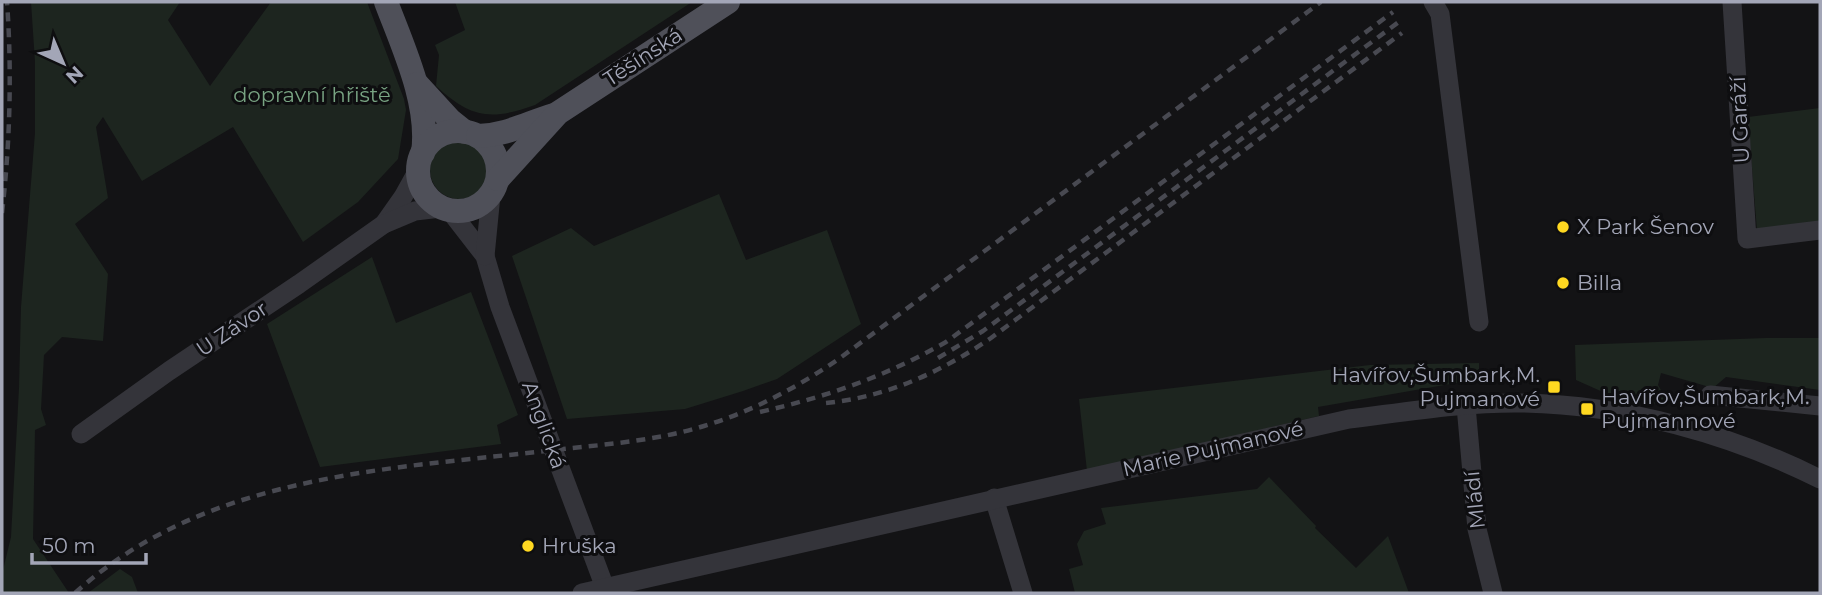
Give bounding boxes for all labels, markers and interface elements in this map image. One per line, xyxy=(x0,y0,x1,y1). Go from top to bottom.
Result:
street label: Těšínská xyxy=(599,22,687,91)
north arrow xyxy=(28,28,98,98)
text: N xyxy=(61,61,88,88)
street label: U Garáží xyxy=(1725,75,1754,164)
park label: dopravní hřiště xyxy=(233,82,391,107)
place label: X Park Šenov xyxy=(1577,214,1714,239)
marker: X Park Šenov xyxy=(1555,219,1571,235)
place label: Billa xyxy=(1577,270,1622,295)
marker: Billa xyxy=(1555,275,1571,291)
street label: U Závor xyxy=(191,296,272,361)
place label: Havířov,Šumbark,M. Pujmanové xyxy=(1332,362,1540,411)
street label: Anglická xyxy=(517,378,572,472)
marker: Havířov,Šumbark,M. Pujmanové xyxy=(1546,379,1562,395)
place label: Havířov,Šumbark,M. Pujmannové xyxy=(1601,384,1809,433)
marker: Havířov,Šumbark,M. Pujmannové xyxy=(1579,401,1595,417)
street label: Marie Pujmanové xyxy=(1120,416,1306,481)
street label: Mládí xyxy=(1459,469,1490,530)
scale bar xyxy=(32,522,145,566)
text: 50 m xyxy=(42,533,96,558)
place label: Hruška xyxy=(542,533,617,558)
marker: Hruška xyxy=(520,538,536,554)

